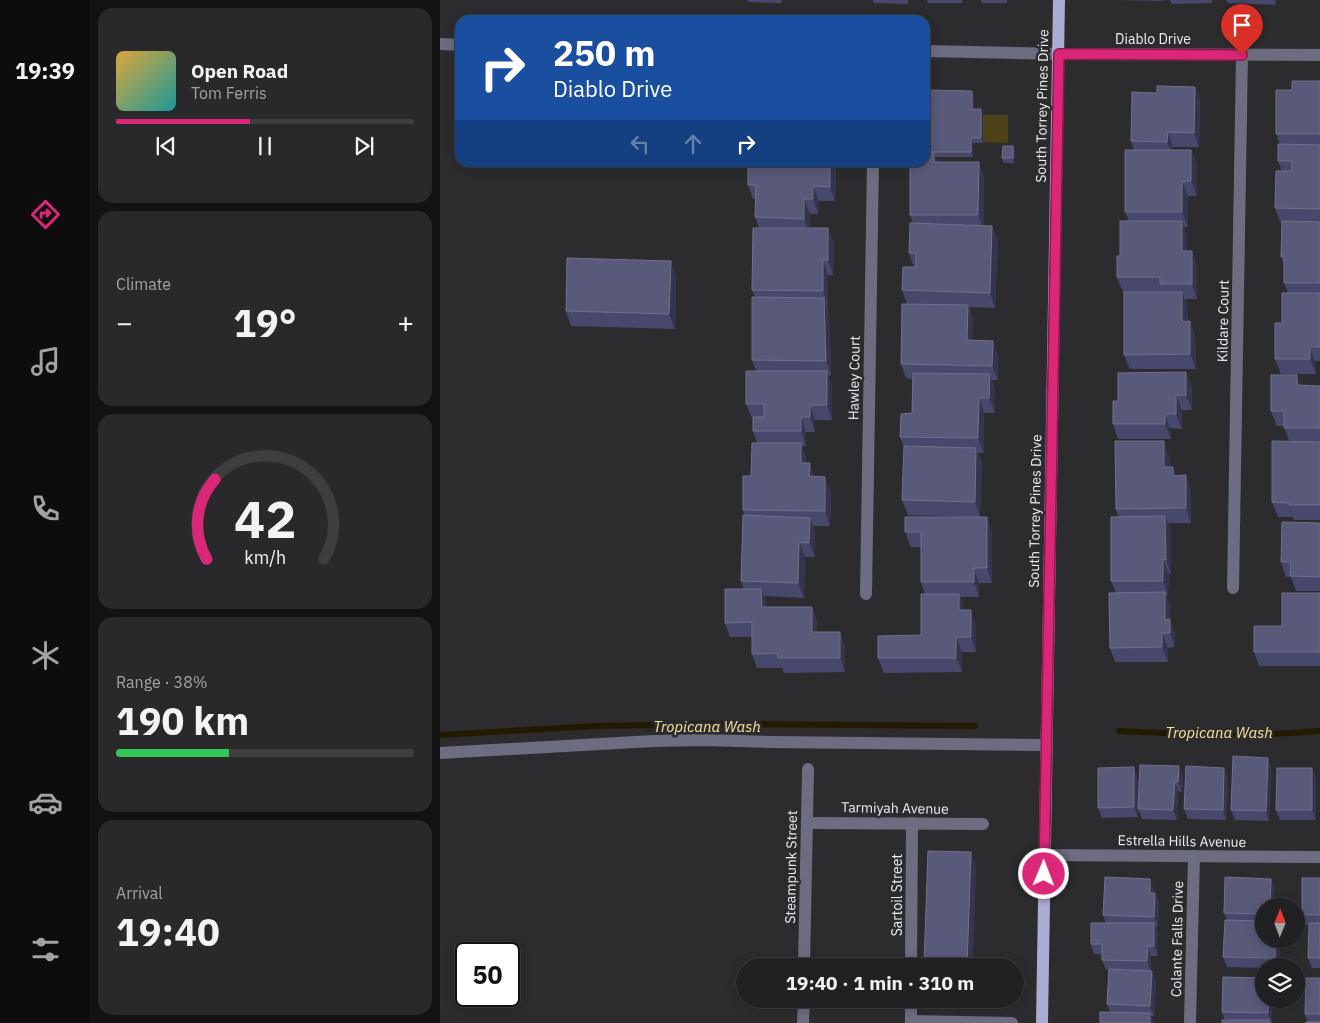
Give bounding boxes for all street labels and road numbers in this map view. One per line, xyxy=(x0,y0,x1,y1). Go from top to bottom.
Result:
street label: South Torrey Pines Drive xyxy=(1032,29,1052,183)
street label: Diablo Drive xyxy=(1115,30,1191,48)
street label: Kildare Court xyxy=(1213,280,1233,362)
street label: Hawley Court xyxy=(844,336,864,420)
street label: South Torrey Pines Drive xyxy=(1025,434,1045,588)
street label: Tarmiyah Avenue xyxy=(841,798,949,818)
street label: Steampunk Street xyxy=(781,810,801,924)
street label: Estrella Hills Avenue xyxy=(1118,831,1247,851)
street label: Sartoil Street xyxy=(888,854,906,936)
street label: Colante Falls Drive xyxy=(1167,880,1187,997)

